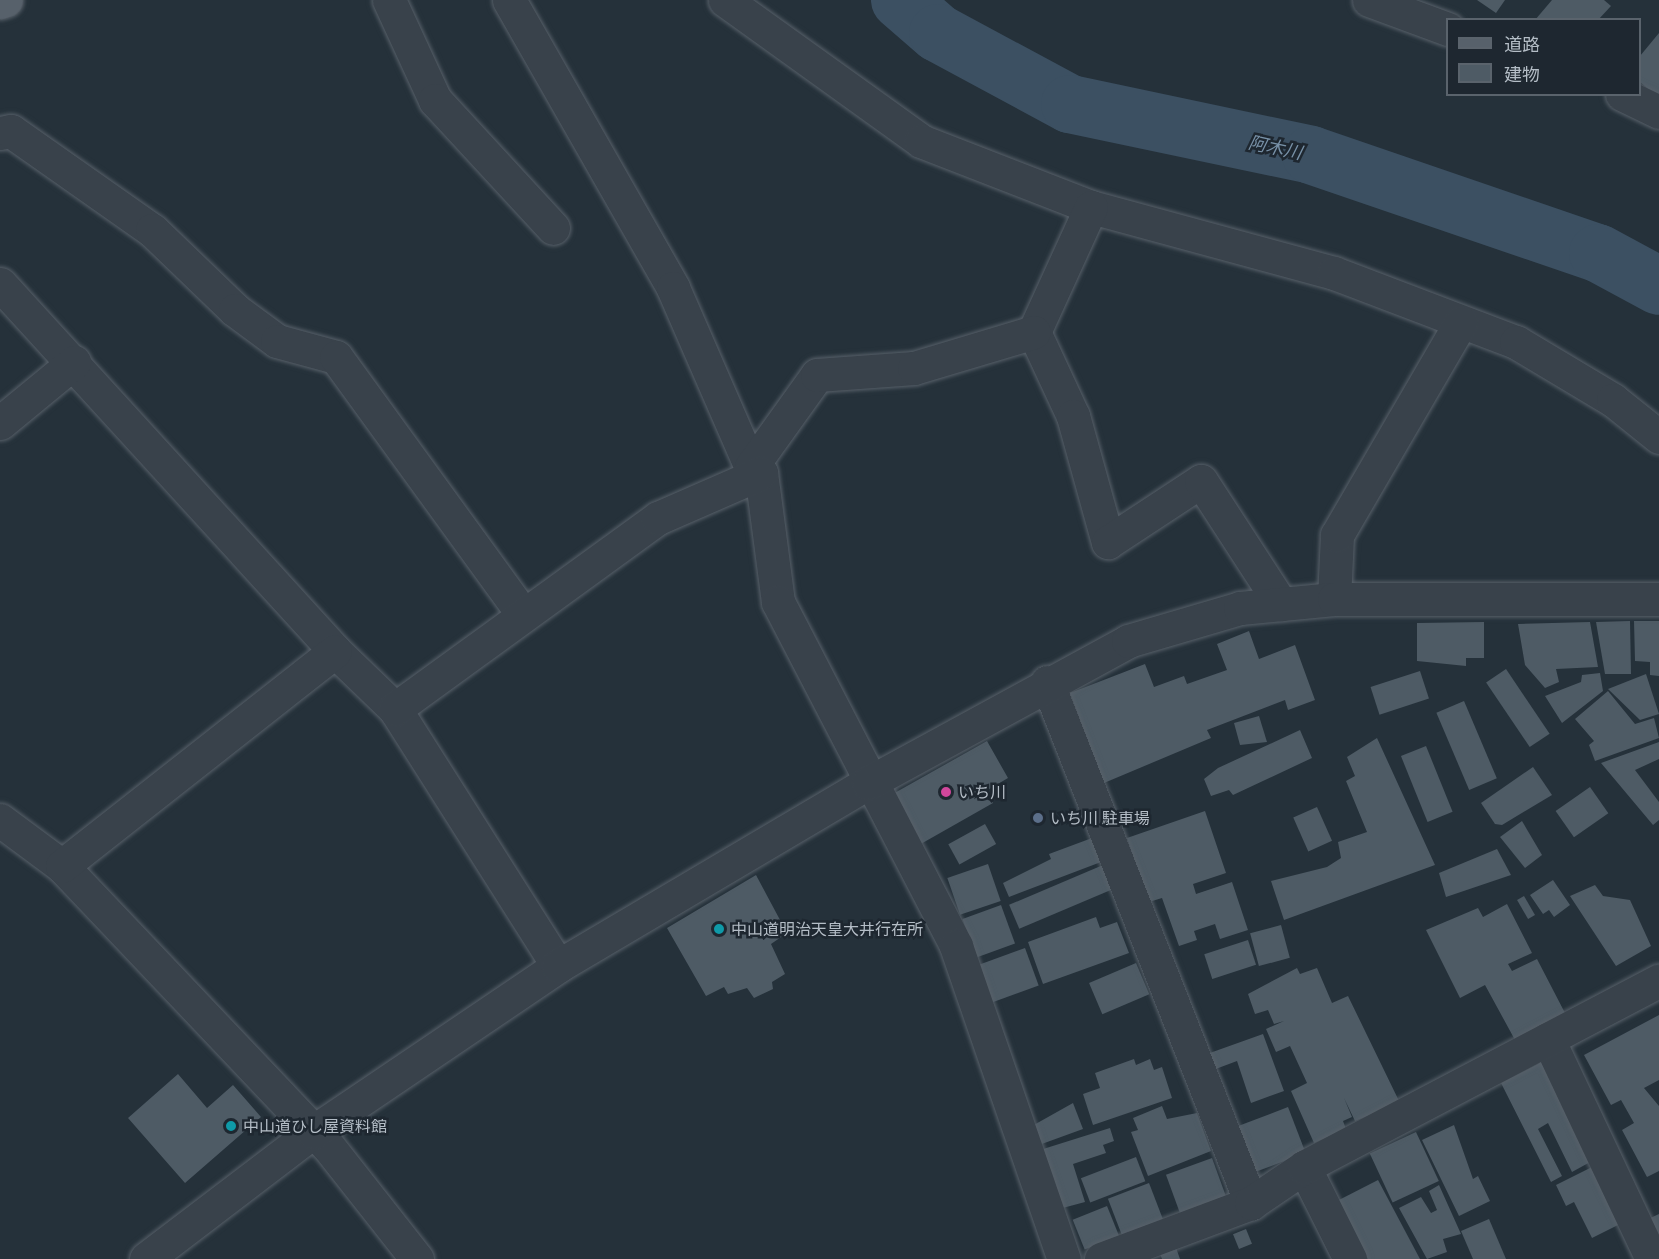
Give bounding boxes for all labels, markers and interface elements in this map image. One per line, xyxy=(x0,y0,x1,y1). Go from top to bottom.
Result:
legend xyxy=(1446,18,1641,96)
text: 道路 xyxy=(1504,33,1540,56)
text: 建物 xyxy=(1504,63,1540,86)
water label: 阿木川 xyxy=(1246,132,1304,164)
place label: いち川 xyxy=(958,782,1006,802)
marker: いち川 xyxy=(939,785,953,799)
place label: いち川 駐車場 xyxy=(1050,808,1150,828)
marker: いち川 駐車場 xyxy=(1031,811,1045,825)
place label: 中山道明治天皇大井行在所 xyxy=(731,919,923,939)
marker: 中山道明治天皇大井行在所 xyxy=(712,922,726,936)
place label: 中山道ひし屋資料館 xyxy=(243,1116,387,1136)
marker: 中山道ひし屋資料館 xyxy=(224,1119,238,1133)

